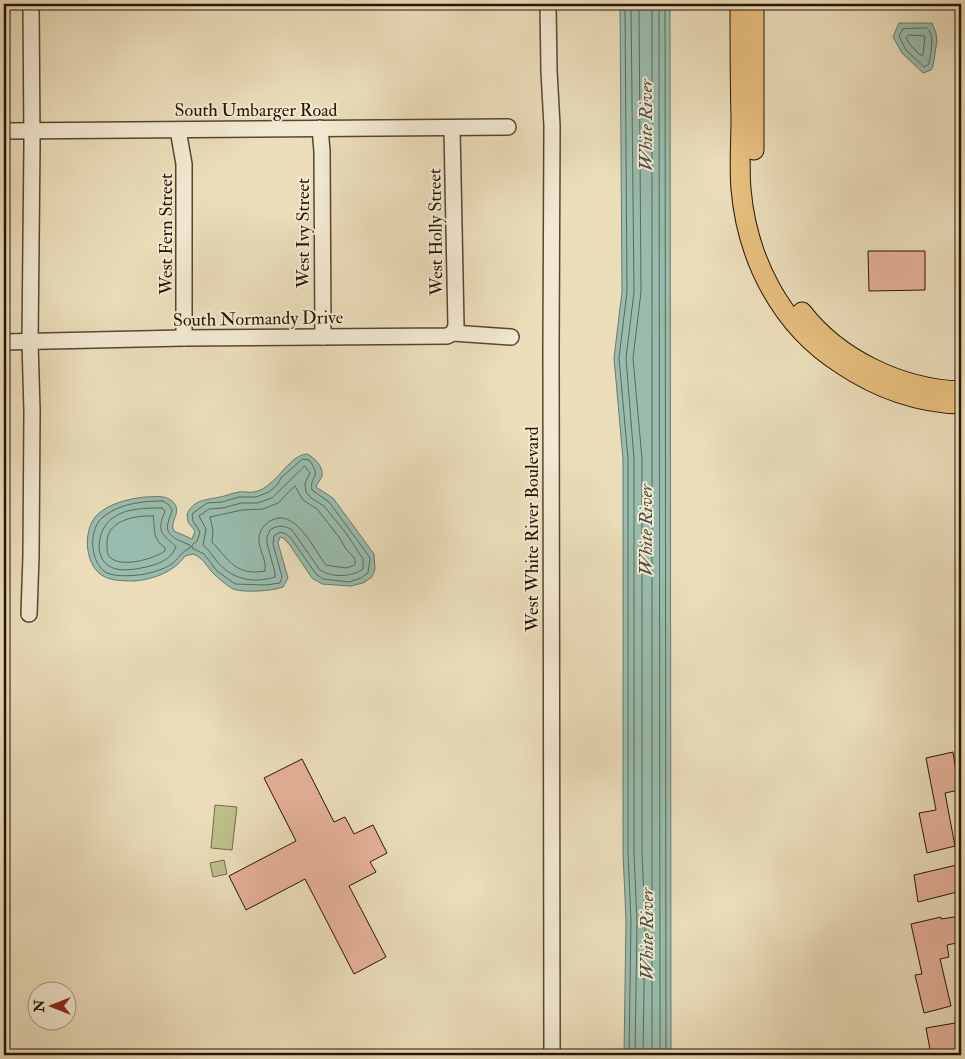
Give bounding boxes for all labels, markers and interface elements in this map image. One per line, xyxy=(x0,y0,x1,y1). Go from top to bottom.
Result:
water label: White River xyxy=(634,78,658,171)
street label: South Umbarger Road xyxy=(175,99,338,122)
street label: West Holly Street xyxy=(423,168,449,297)
street label: West Fern Street xyxy=(155,173,178,296)
street label: West Ivy Street xyxy=(292,178,315,289)
street label: South Normandy Drive xyxy=(173,306,344,332)
street label: West White River Boulevard xyxy=(521,426,544,633)
water label: White River xyxy=(634,483,658,576)
water label: White River xyxy=(635,887,659,980)
north arrow xyxy=(28,982,78,1032)
text: N xyxy=(31,999,48,1013)

